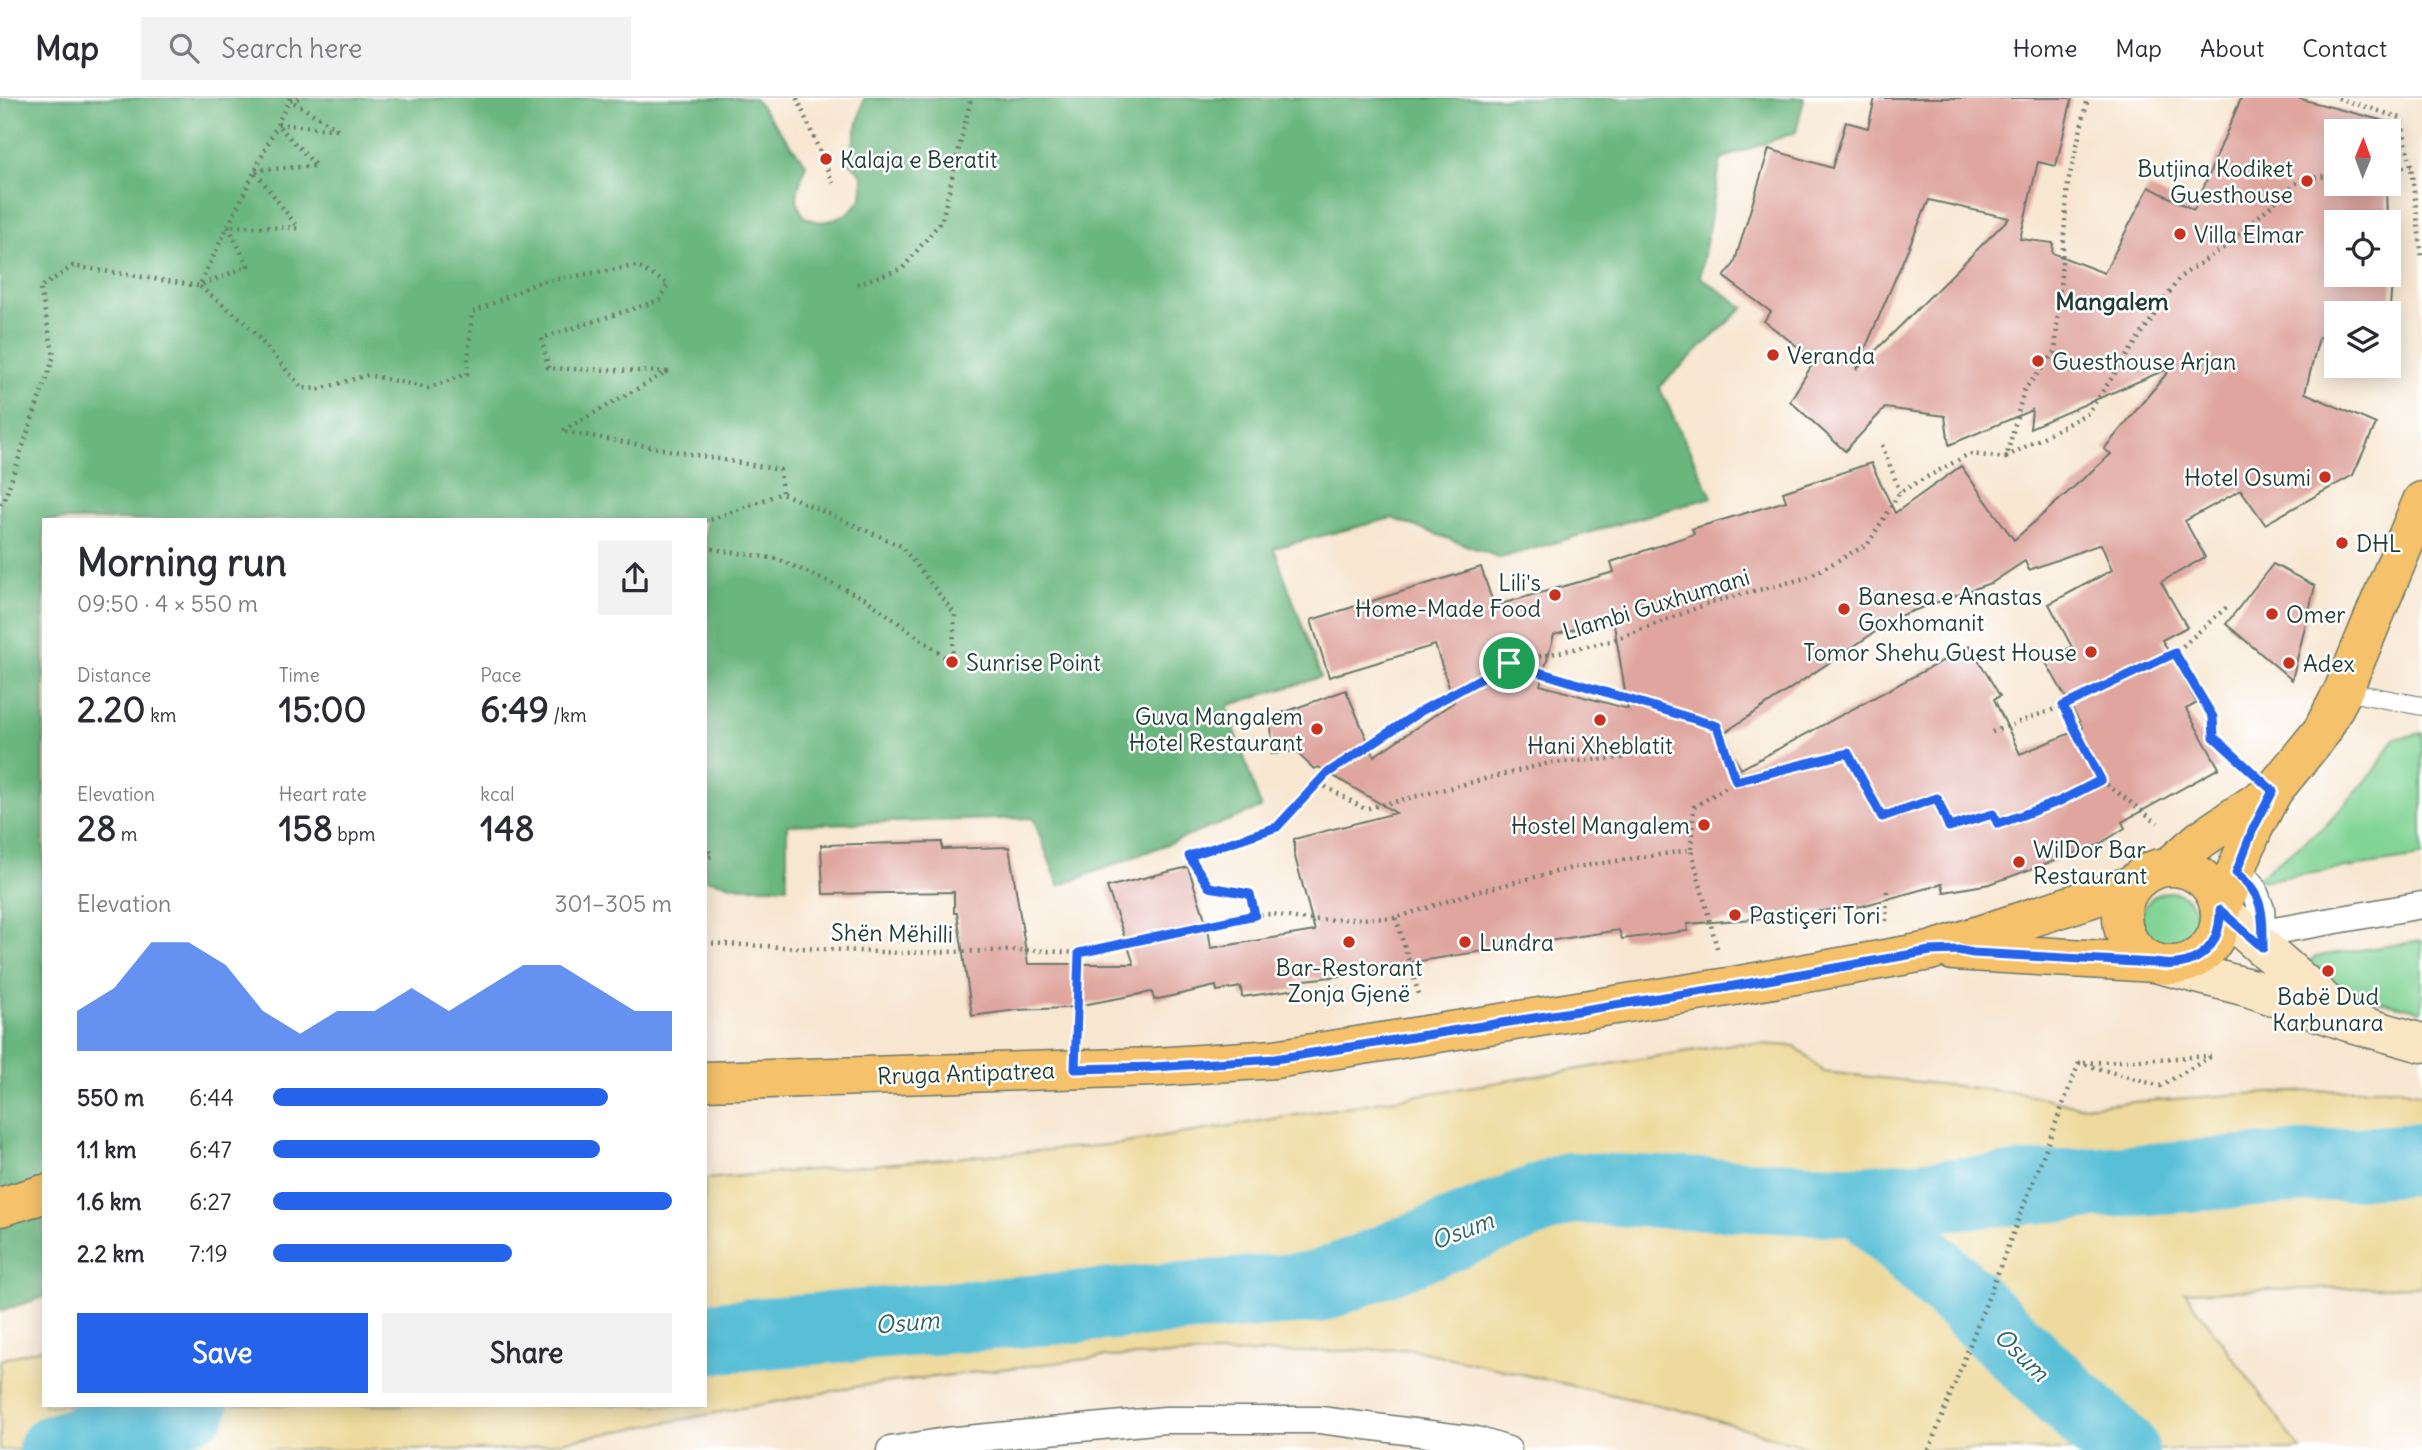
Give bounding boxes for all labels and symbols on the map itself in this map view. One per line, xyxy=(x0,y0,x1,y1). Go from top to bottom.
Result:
north arrow xyxy=(2324,119,2401,196)
place label: Kalaja e Beratit xyxy=(840,145,998,174)
marker: Kalaja e Beratit xyxy=(818,151,834,167)
place label: Butjina Kodiket Guesthouse xyxy=(2137,154,2293,209)
marker: Butjina Kodiket Guesthouse xyxy=(2299,173,2315,189)
place label: Villa Elmar xyxy=(2194,220,2304,249)
marker: Villa Elmar xyxy=(2172,226,2188,242)
district label: Mangalem xyxy=(2055,286,2169,316)
place label: Veranda xyxy=(1787,341,1875,370)
marker: Veranda xyxy=(1765,347,1781,363)
place label: Guesthouse Arjan xyxy=(2052,347,2236,376)
marker: Guesthouse Arjan xyxy=(2030,353,2046,369)
place label: Hotel Osumi xyxy=(2184,463,2311,492)
marker: Hotel Osumi xyxy=(2317,469,2333,485)
place label: DHL xyxy=(2356,529,2401,558)
marker: DHL xyxy=(2334,535,2350,551)
street label: Llambi Guxhumani xyxy=(1559,562,1753,646)
place label: Lili's Home-Made Food xyxy=(1355,568,1541,623)
place label: Banesa e Anastas Goxhomanit xyxy=(1858,582,2042,637)
marker: Lili's Home-Made Food xyxy=(1547,587,1563,603)
place label: Omer xyxy=(2286,600,2346,629)
marker: Banesa e Anastas Goxhomanit xyxy=(1836,601,1852,617)
marker: Omer xyxy=(2264,606,2280,622)
pin xyxy=(1479,633,1539,693)
place label: Tomor Shehu Guest House xyxy=(1803,638,2077,667)
marker: Tomor Shehu Guest House xyxy=(2083,644,2099,660)
place label: Sunrise Point xyxy=(966,648,1101,677)
place label: Adex xyxy=(2303,649,2355,678)
marker: Sunrise Point xyxy=(944,654,960,670)
marker: Adex xyxy=(2281,655,2297,671)
place label: Guva Mangalem Hotel Restaurant xyxy=(1129,702,1303,757)
marker: Hani Xheblatit xyxy=(1592,712,1608,728)
marker: Guva Mangalem Hotel Restaurant xyxy=(1309,721,1325,737)
place label: Hani Xheblatit xyxy=(1527,731,1673,760)
place label: Hostel Mangalem xyxy=(1511,811,1690,840)
marker: Hostel Mangalem xyxy=(1696,817,1712,833)
place label: WilDor Bar Restaurant xyxy=(2033,835,2148,890)
marker: WilDor Bar Restaurant xyxy=(2011,854,2027,870)
place label: Pastiçeri Tori xyxy=(1749,901,1880,930)
marker: Pastiçeri Tori xyxy=(1727,907,1743,923)
street label: Shën Mëhilli xyxy=(831,917,953,949)
place label: Lundra xyxy=(1479,928,1554,957)
marker: Bar-Restorant Zonja Gjenë xyxy=(1341,934,1357,950)
marker: Lundra xyxy=(1457,934,1473,950)
place label: Bar-Restorant Zonja Gjenë xyxy=(1276,953,1423,1008)
marker: Babë Dud Karbunara xyxy=(2320,963,2336,979)
place label: Babë Dud Karbunara xyxy=(2272,982,2384,1037)
street label: Rruga Antipatrea xyxy=(877,1055,1055,1091)
water label: Osum xyxy=(1426,1204,1498,1256)
water label: Osum xyxy=(874,1304,941,1340)
water label: Osum xyxy=(1988,1321,2056,1388)

